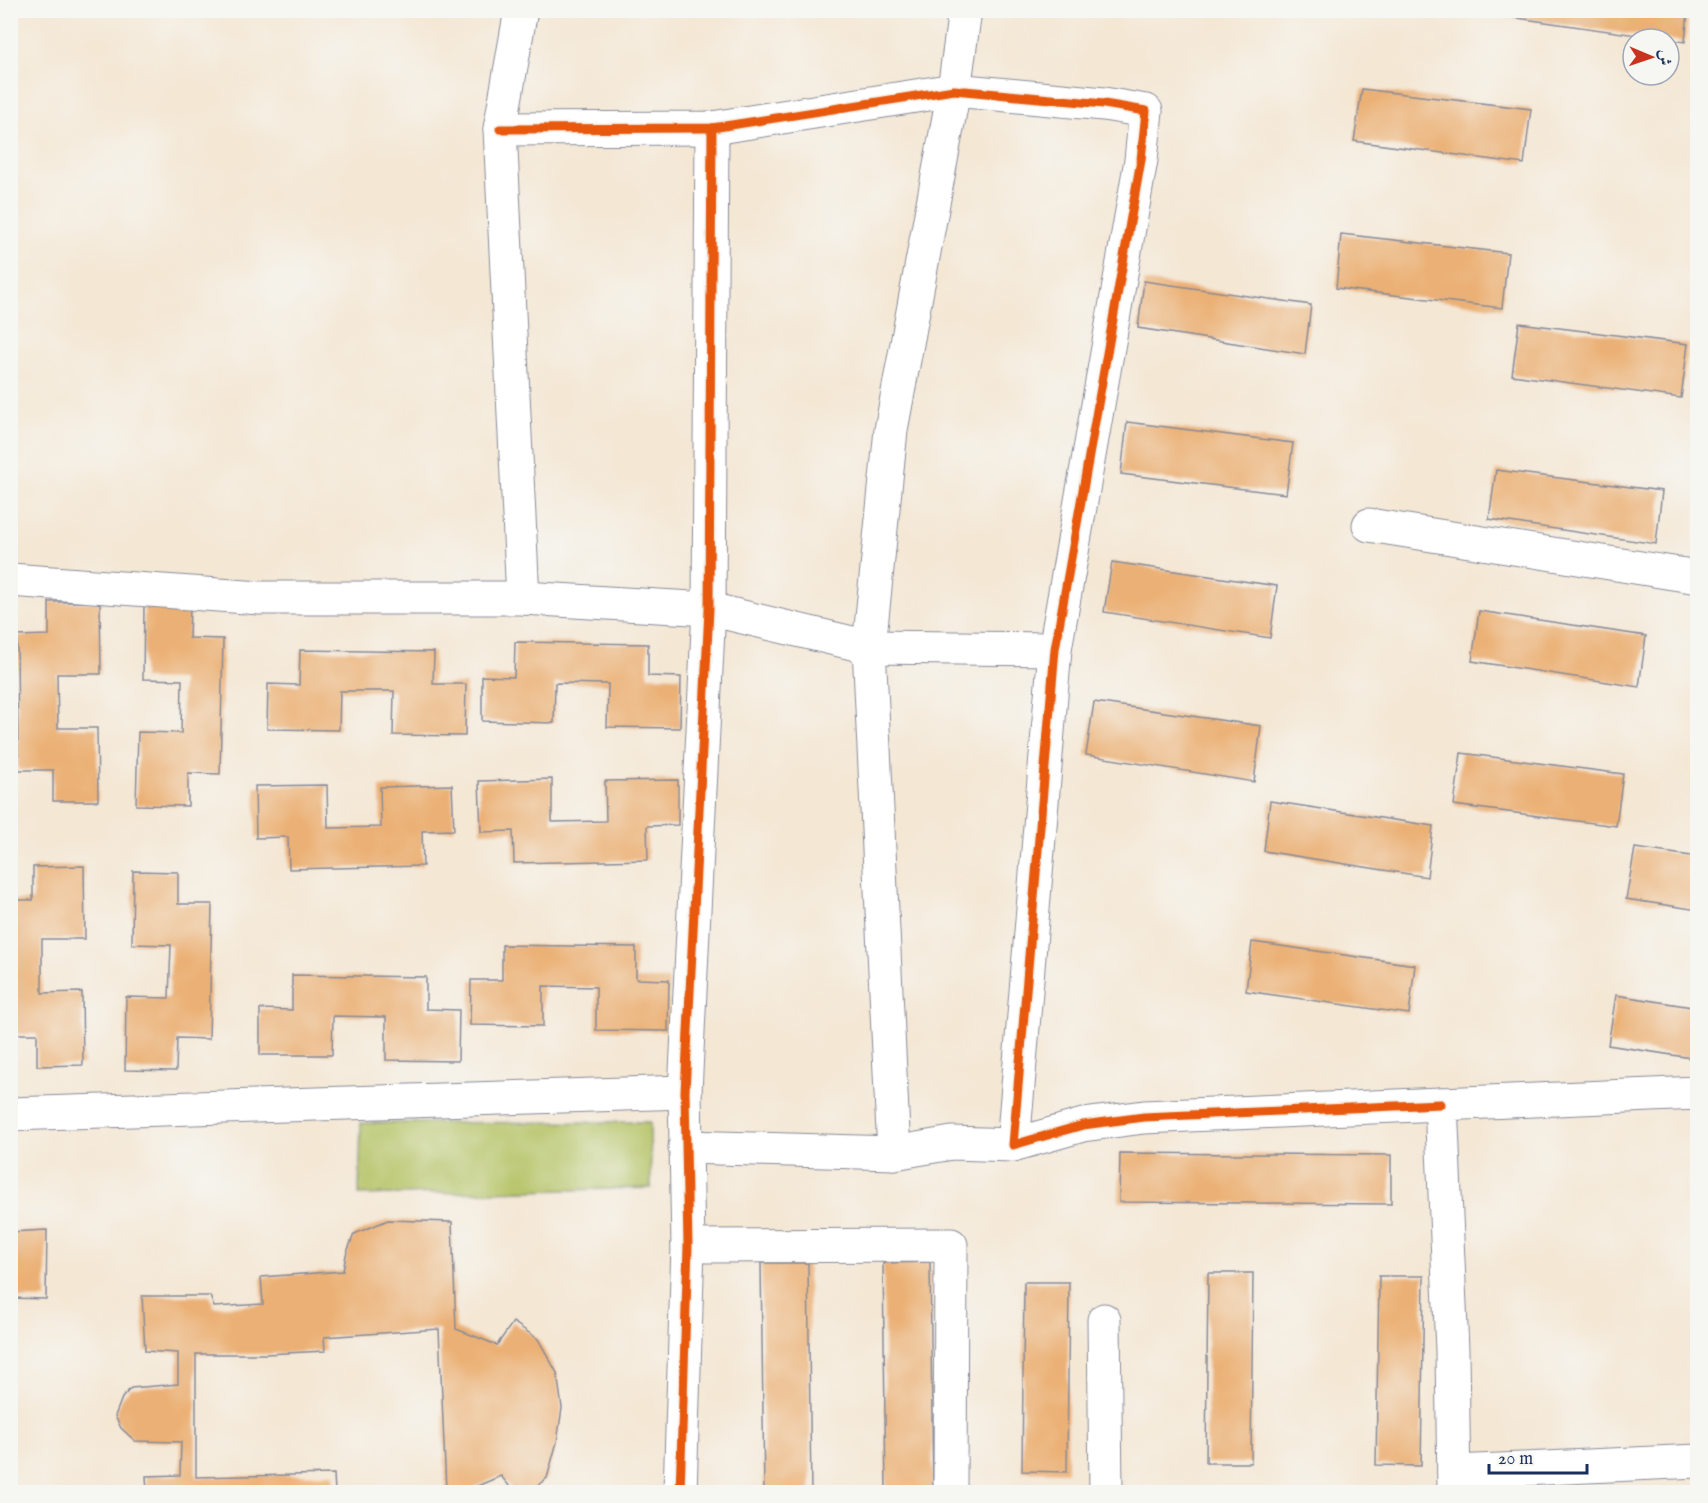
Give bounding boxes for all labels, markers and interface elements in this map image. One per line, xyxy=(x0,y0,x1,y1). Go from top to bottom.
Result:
north arrow xyxy=(1621,27,1681,87)
text: ش xyxy=(1654,49,1674,66)
scale bar xyxy=(1489,1437,1586,1475)
text: 20 m xyxy=(1498,1448,1533,1471)

